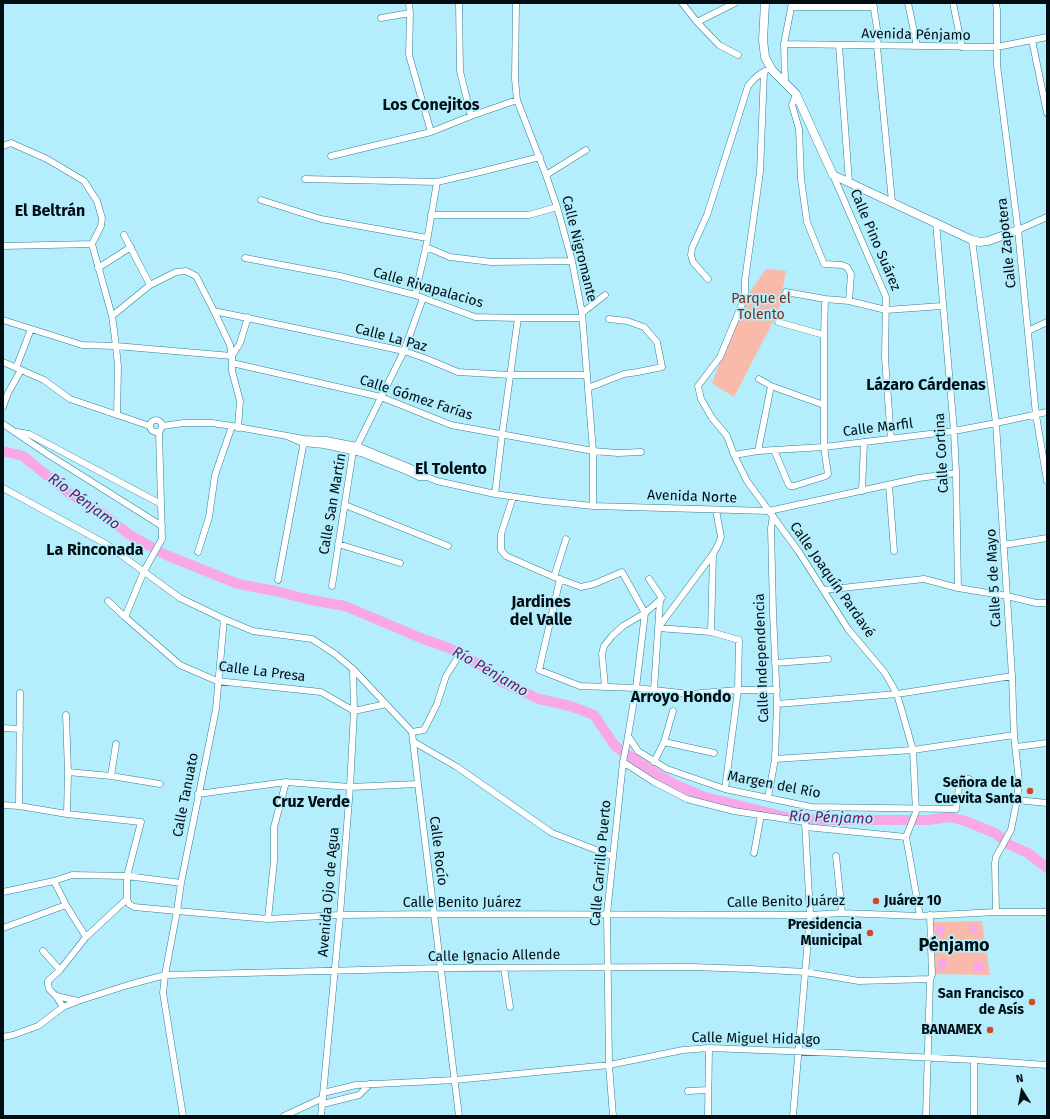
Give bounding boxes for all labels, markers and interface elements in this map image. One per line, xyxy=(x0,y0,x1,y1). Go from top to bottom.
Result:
street label: Avenida Pénjamo xyxy=(861,26,971,44)
district label: Los Conejitos xyxy=(383,96,479,116)
street label: Calle Pino Suárez xyxy=(846,187,904,293)
street label: Calle Nigromante xyxy=(558,194,600,304)
street label: Calle Zapotera xyxy=(994,197,1020,289)
district label: El Beltrán xyxy=(15,202,85,222)
street label: Calle Rivapalacios xyxy=(371,264,485,312)
park label: Parque el Tolento xyxy=(731,291,791,324)
street label: Calle La Paz xyxy=(353,320,429,356)
street label: Calle Gómez Farías xyxy=(357,372,475,424)
district label: Lázaro Cárdenas xyxy=(866,376,986,396)
street label: Calle Cortina xyxy=(932,412,952,494)
street label: Calle Marfil xyxy=(842,415,914,441)
street label: Calle San Martín xyxy=(316,452,350,556)
district label: El Tolento xyxy=(415,460,487,480)
water label: Río Pénjamo xyxy=(45,470,123,534)
street label: Avenida Norte xyxy=(647,487,737,507)
street label: Calle Joaquín Pardavé xyxy=(786,519,878,641)
street label: Calle 5 de Mayo xyxy=(983,528,1005,628)
district label: La Rinconada xyxy=(46,541,144,561)
district label: Jardines del Valle xyxy=(510,593,572,631)
street label: Calle Independencia xyxy=(751,593,773,723)
water label: Río Pénjamo xyxy=(449,643,531,701)
street label: Calle La Presa xyxy=(218,658,306,686)
district label: Arroyo Hondo xyxy=(631,688,731,708)
street label: Calle Tanuato xyxy=(170,751,202,839)
street label: Margen del Río xyxy=(726,768,822,802)
place label: Señora de la Cuevita Santa xyxy=(935,775,1022,808)
marker: Señora de la Cuevita Santa xyxy=(1025,786,1035,796)
district label: Cruz Verde xyxy=(272,793,350,813)
street label: Calle Carrillo Puerto xyxy=(587,799,615,927)
water label: Río Pénjamo xyxy=(788,808,874,828)
street label: Calle Rocío xyxy=(425,815,451,887)
street label: Avenida Ojo de Agua xyxy=(315,826,343,958)
street label: Calle Benito Juárez xyxy=(727,893,845,911)
place label: Juárez 10 xyxy=(884,893,941,909)
street label: Calle Benito Juárez xyxy=(403,895,521,911)
marker: Juárez 10 xyxy=(871,896,881,906)
place label: Presidencia Municipal xyxy=(788,917,862,950)
marker: Presidencia Municipal xyxy=(865,928,875,938)
district label: Pénjamo xyxy=(918,935,990,957)
street label: Calle Ignacio Allende xyxy=(428,946,560,966)
place label: San Francisco de Asís xyxy=(938,986,1024,1018)
marker: San Francisco de Asís xyxy=(1027,997,1037,1007)
place label: BANAMEX xyxy=(921,1022,982,1038)
marker: BANAMEX xyxy=(985,1025,995,1035)
street label: Calle Miguel Hidalgo xyxy=(691,1029,821,1049)
north arrow xyxy=(1002,1071,1042,1111)
text: N xyxy=(1015,1072,1024,1086)

